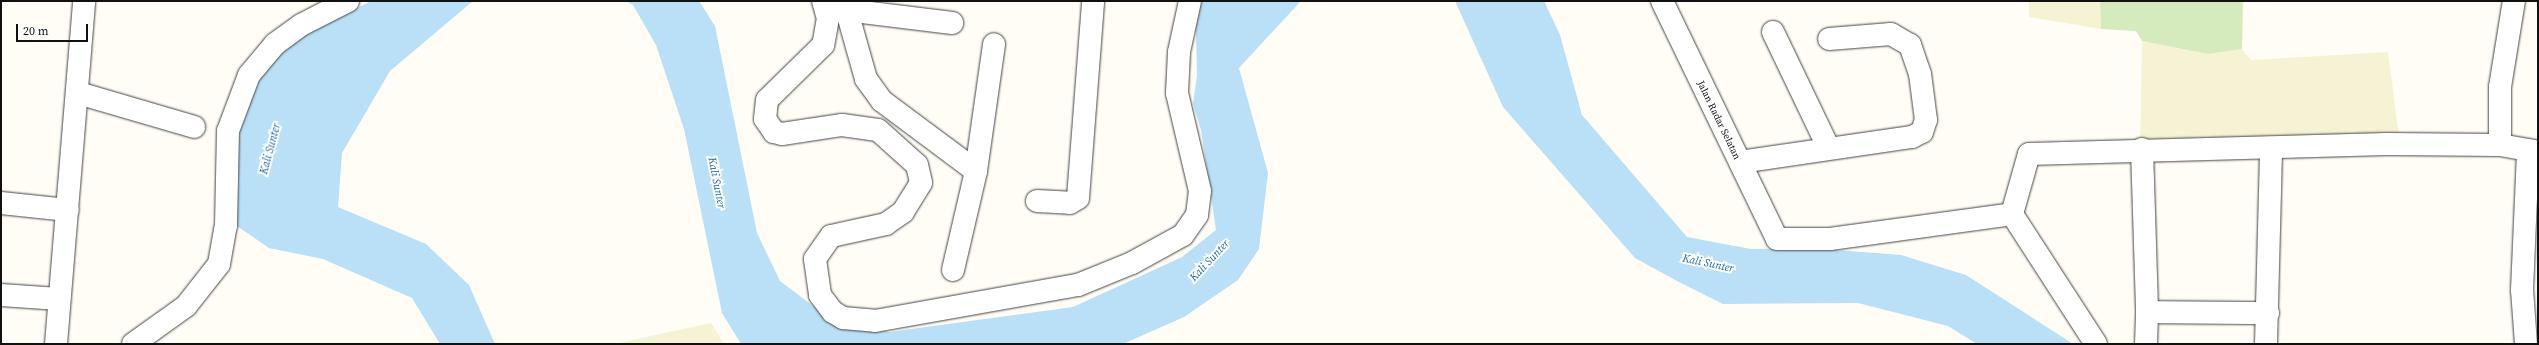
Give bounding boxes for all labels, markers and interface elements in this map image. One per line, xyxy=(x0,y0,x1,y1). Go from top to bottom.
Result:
scale bar xyxy=(18,16,90,42)
text: 20 m xyxy=(23,23,49,39)
street label: Jalan Radar Selatan xyxy=(1695,79,1743,161)
water label: Kali Sunter xyxy=(258,122,284,176)
water label: Kali Sunter xyxy=(705,156,727,210)
water label: Kali Sunter xyxy=(1187,237,1233,285)
water label: Kali Sunter xyxy=(1681,252,1735,276)

